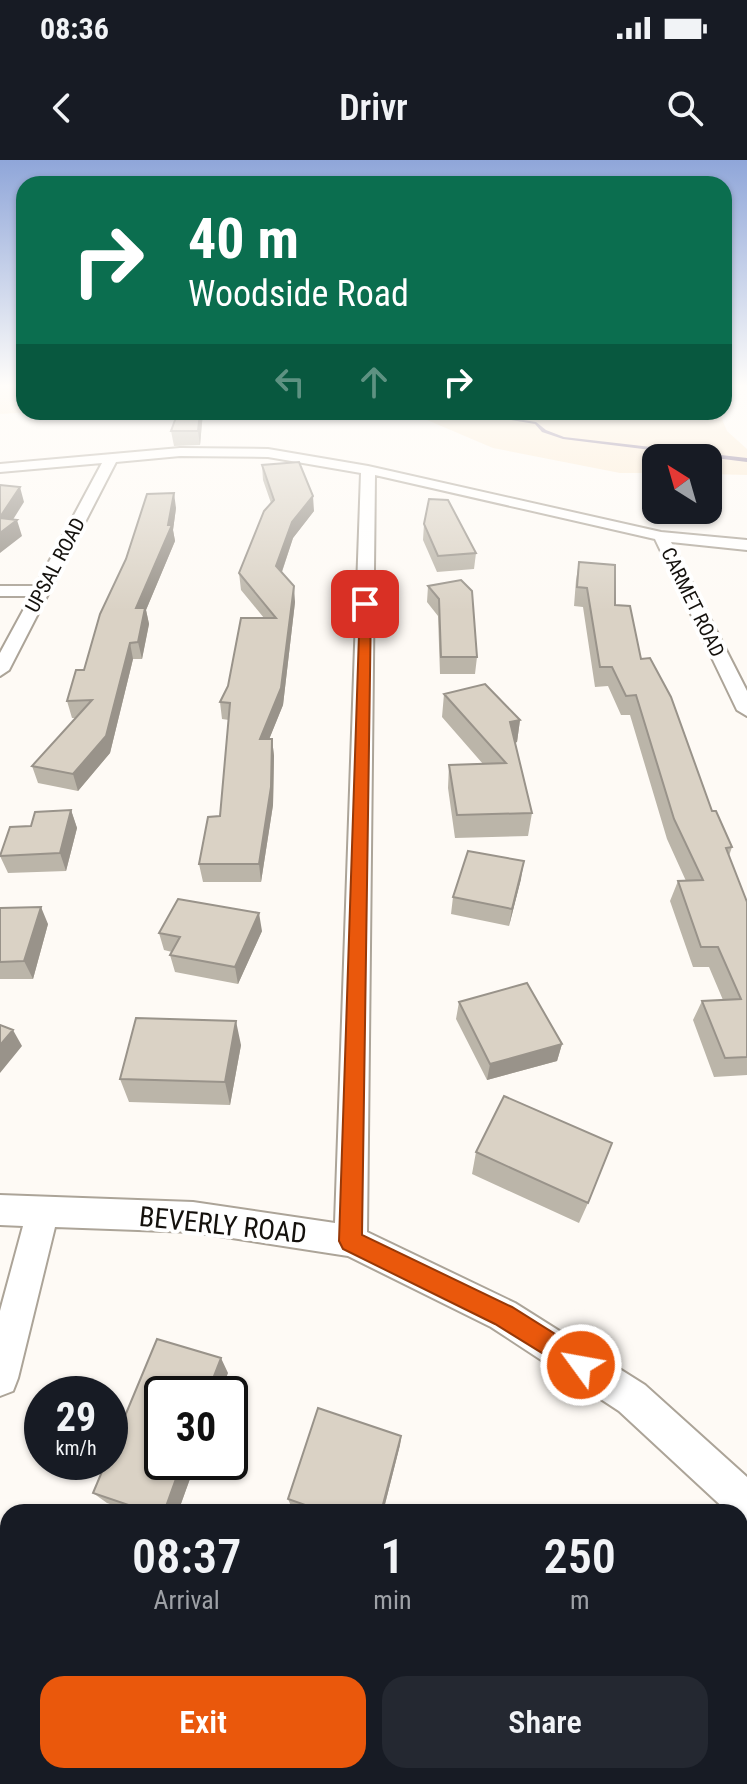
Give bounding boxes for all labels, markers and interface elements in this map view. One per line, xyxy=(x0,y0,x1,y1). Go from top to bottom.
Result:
text: 08:36 xyxy=(40,11,109,46)
icon: back xyxy=(40,86,84,130)
icon: search xyxy=(663,86,707,130)
text: Drivr xyxy=(339,87,408,129)
text: 40 m xyxy=(188,206,299,272)
icon: right xyxy=(56,208,160,312)
text: Woodside Road xyxy=(188,273,409,315)
icon: left xyxy=(268,360,312,404)
icon: ahead xyxy=(352,360,396,404)
icon: right xyxy=(436,360,480,404)
north arrow xyxy=(642,444,722,524)
map controls xyxy=(642,444,722,524)
street label: UPSAL ROAD xyxy=(20,514,90,616)
street label: CARMET ROAD xyxy=(656,543,730,661)
pin xyxy=(331,570,399,638)
icon: arrive xyxy=(343,582,387,626)
street label: BEVERLY ROAD xyxy=(138,1200,308,1250)
position arrow xyxy=(539,1323,623,1407)
speed limit sign: 30 xyxy=(144,1376,248,1480)
text: 29 xyxy=(56,1394,96,1441)
text: km/h xyxy=(55,1436,97,1460)
text: 08:37 xyxy=(132,1528,241,1585)
text: 1 xyxy=(380,1528,404,1585)
text: 250 xyxy=(544,1528,616,1585)
text: Arrival xyxy=(154,1585,220,1615)
text: min xyxy=(373,1585,411,1615)
text: m xyxy=(570,1585,590,1615)
button: Exit xyxy=(40,1676,366,1768)
button: Share xyxy=(382,1676,708,1768)

